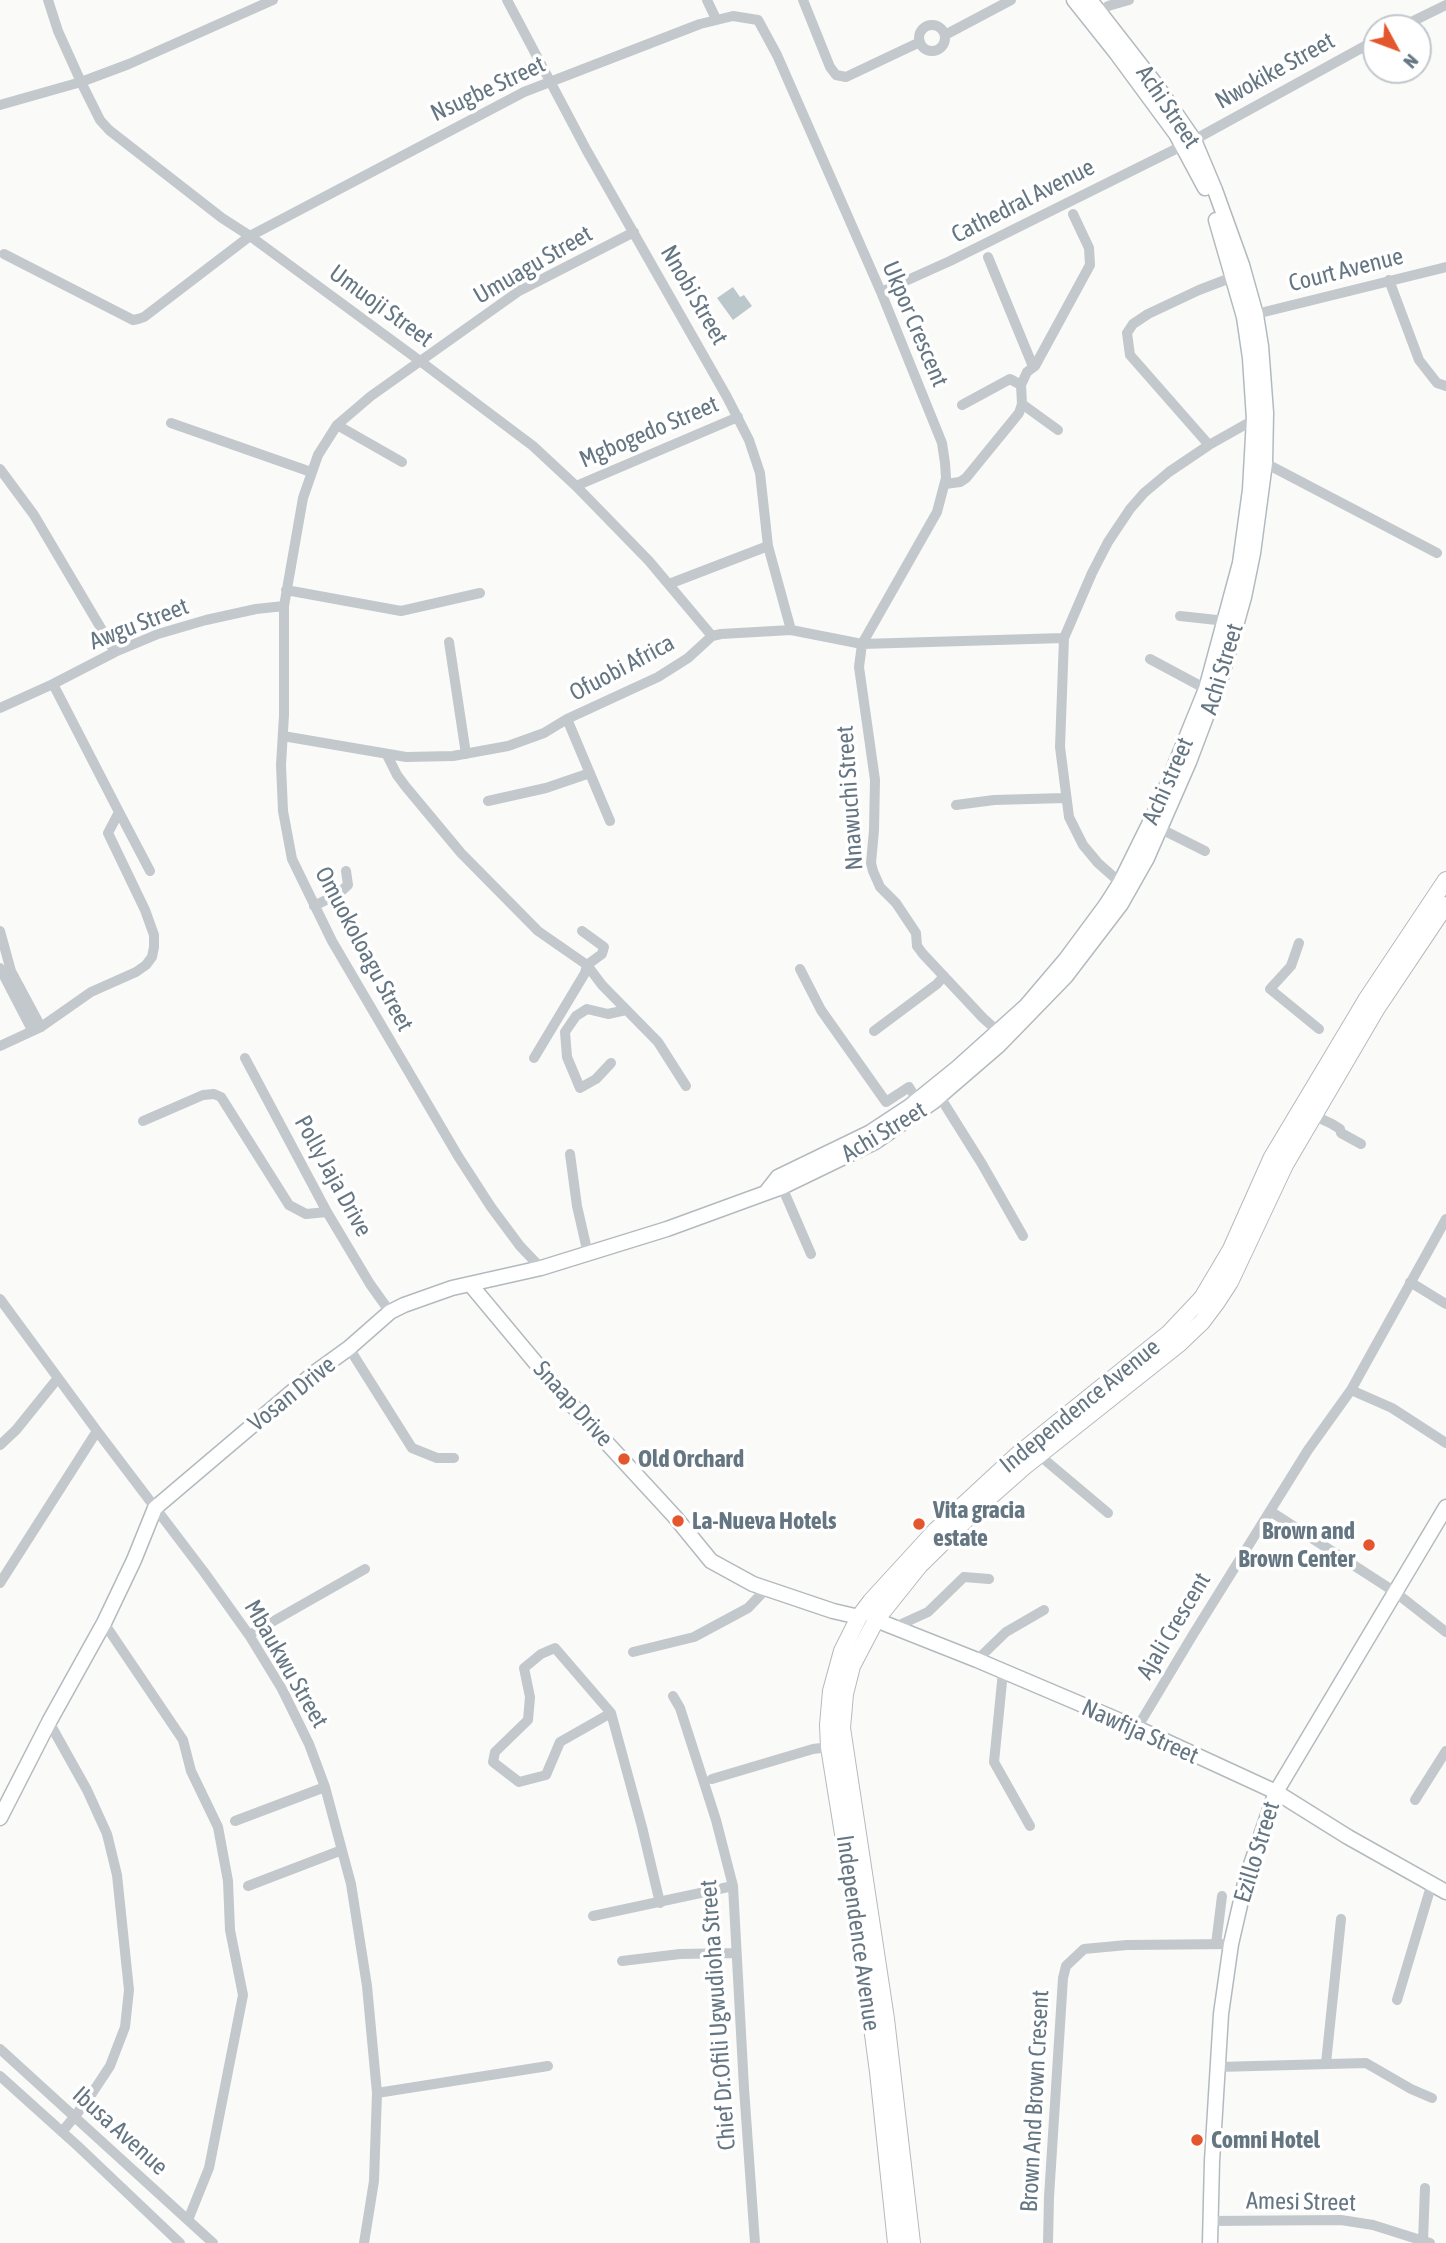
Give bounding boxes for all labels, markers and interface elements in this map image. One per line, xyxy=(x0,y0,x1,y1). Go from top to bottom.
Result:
north arrow xyxy=(1362,14,1432,84)
street label: Nwokike Street xyxy=(1210,26,1340,116)
street label: Nsugbe Street xyxy=(426,50,550,128)
text: N xyxy=(1399,50,1423,73)
street label: Achi Street xyxy=(1130,60,1206,154)
street label: Cathedral Avenue xyxy=(947,153,1099,249)
street label: Umuagu Street xyxy=(469,220,597,310)
street label: Nnobi Street xyxy=(654,240,734,350)
street label: Court Avenue xyxy=(1286,242,1406,298)
street label: Ukpor Crescent xyxy=(876,257,954,391)
street label: Umuoji Street xyxy=(323,259,439,353)
street label: Mgbogedo Street xyxy=(575,390,723,474)
street label: Awgu Street xyxy=(85,592,193,656)
street label: Achi Street xyxy=(1195,620,1249,718)
street label: Ofuobi Africa xyxy=(565,628,679,708)
street label: Nnawuchi Street xyxy=(831,725,869,871)
street label: Achi street xyxy=(1136,733,1200,829)
street label: Omuokoloagu Street xyxy=(309,862,419,1036)
street label: Achi Street xyxy=(836,1096,932,1168)
street label: Polly Jaja Drive xyxy=(288,1110,378,1242)
street label: Independence Avenue xyxy=(994,1333,1166,1479)
street label: Vosan Drive xyxy=(243,1350,341,1438)
street label: Snaap Drive xyxy=(527,1355,619,1453)
place label: Old Orchard xyxy=(638,1445,744,1473)
marker: Old Orchard xyxy=(616,1451,632,1467)
place label: Vita gracia estate xyxy=(933,1496,1025,1552)
place label: La-Nueva Hotels xyxy=(692,1507,837,1535)
marker: La-Nueva Hotels xyxy=(670,1513,686,1529)
marker: Vita gracia estate xyxy=(911,1516,927,1532)
place label: Brown and Brown Center xyxy=(1238,1517,1355,1573)
marker: Brown and Brown Center xyxy=(1361,1537,1377,1553)
street label: Ajali Crescent xyxy=(1131,1568,1217,1684)
street label: Mbaukwu Street xyxy=(238,1595,334,1733)
street label: Nawfija Street xyxy=(1077,1694,1203,1770)
street label: Ezillo Street xyxy=(1228,1798,1286,1906)
street label: Independence Avenue xyxy=(830,1833,886,2033)
street label: Chief Dr.Ofili Ugwudioha Street xyxy=(694,1879,742,2151)
street label: Brown And Brown Cresent xyxy=(1015,1989,1055,2213)
street label: Ibusa Avenue xyxy=(66,2081,174,2181)
place label: Comni Hotel xyxy=(1211,2126,1320,2154)
marker: Comni Hotel xyxy=(1189,2132,1205,2148)
street label: Amesi Street xyxy=(1246,2187,1356,2217)

